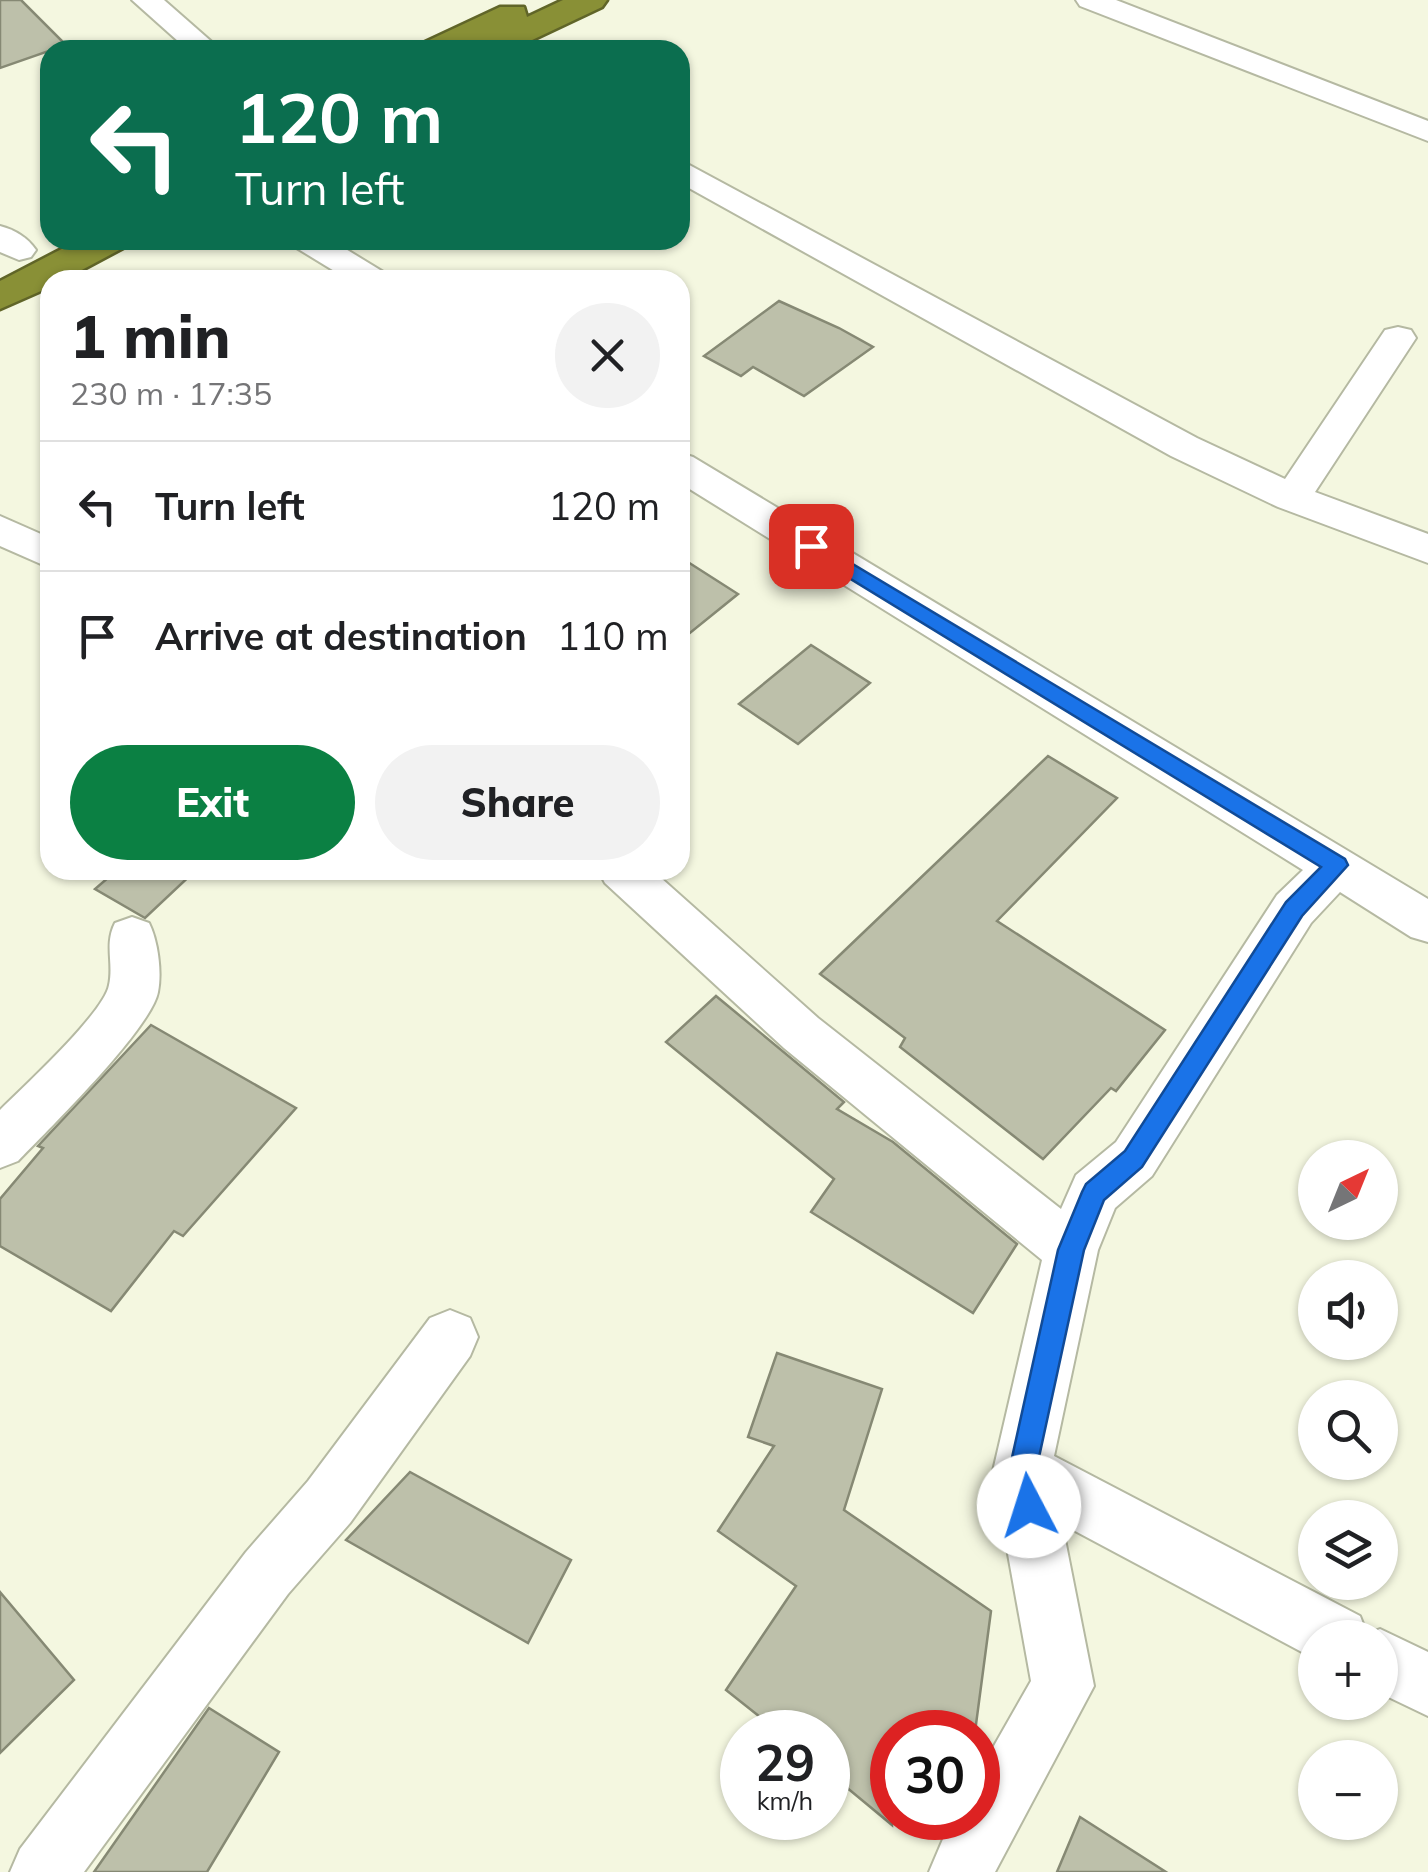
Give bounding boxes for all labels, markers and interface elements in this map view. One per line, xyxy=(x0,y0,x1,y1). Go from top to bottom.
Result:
text: 120 m xyxy=(235,73,443,161)
icon: left xyxy=(70,80,200,210)
text: Turn left xyxy=(235,160,404,216)
text: 1 min xyxy=(70,298,231,373)
button: close xyxy=(555,303,660,408)
text: 230 m · 17:35 xyxy=(70,373,272,413)
icon: left xyxy=(70,479,125,534)
text: Turn left xyxy=(155,482,305,530)
text: 120 m xyxy=(548,482,660,530)
pin xyxy=(769,504,854,589)
icon: arrive xyxy=(784,519,839,574)
icon: arrive xyxy=(70,609,125,664)
text: Arrive at destination xyxy=(155,612,527,660)
text: 110 m xyxy=(557,612,669,660)
button: Exit xyxy=(70,745,355,860)
button: Share xyxy=(375,745,660,860)
north arrow xyxy=(1298,1140,1398,1240)
map controls xyxy=(1298,1140,1398,1840)
button: sound xyxy=(1298,1260,1398,1360)
button: search xyxy=(1298,1380,1398,1480)
position arrow xyxy=(977,1454,1081,1558)
button: layers xyxy=(1298,1500,1398,1600)
button: + xyxy=(1298,1620,1398,1720)
speed limit sign: 30 xyxy=(870,1710,1000,1840)
text: 29 xyxy=(755,1731,815,1794)
button: − xyxy=(1298,1740,1398,1840)
text: km/h xyxy=(757,1785,813,1816)

